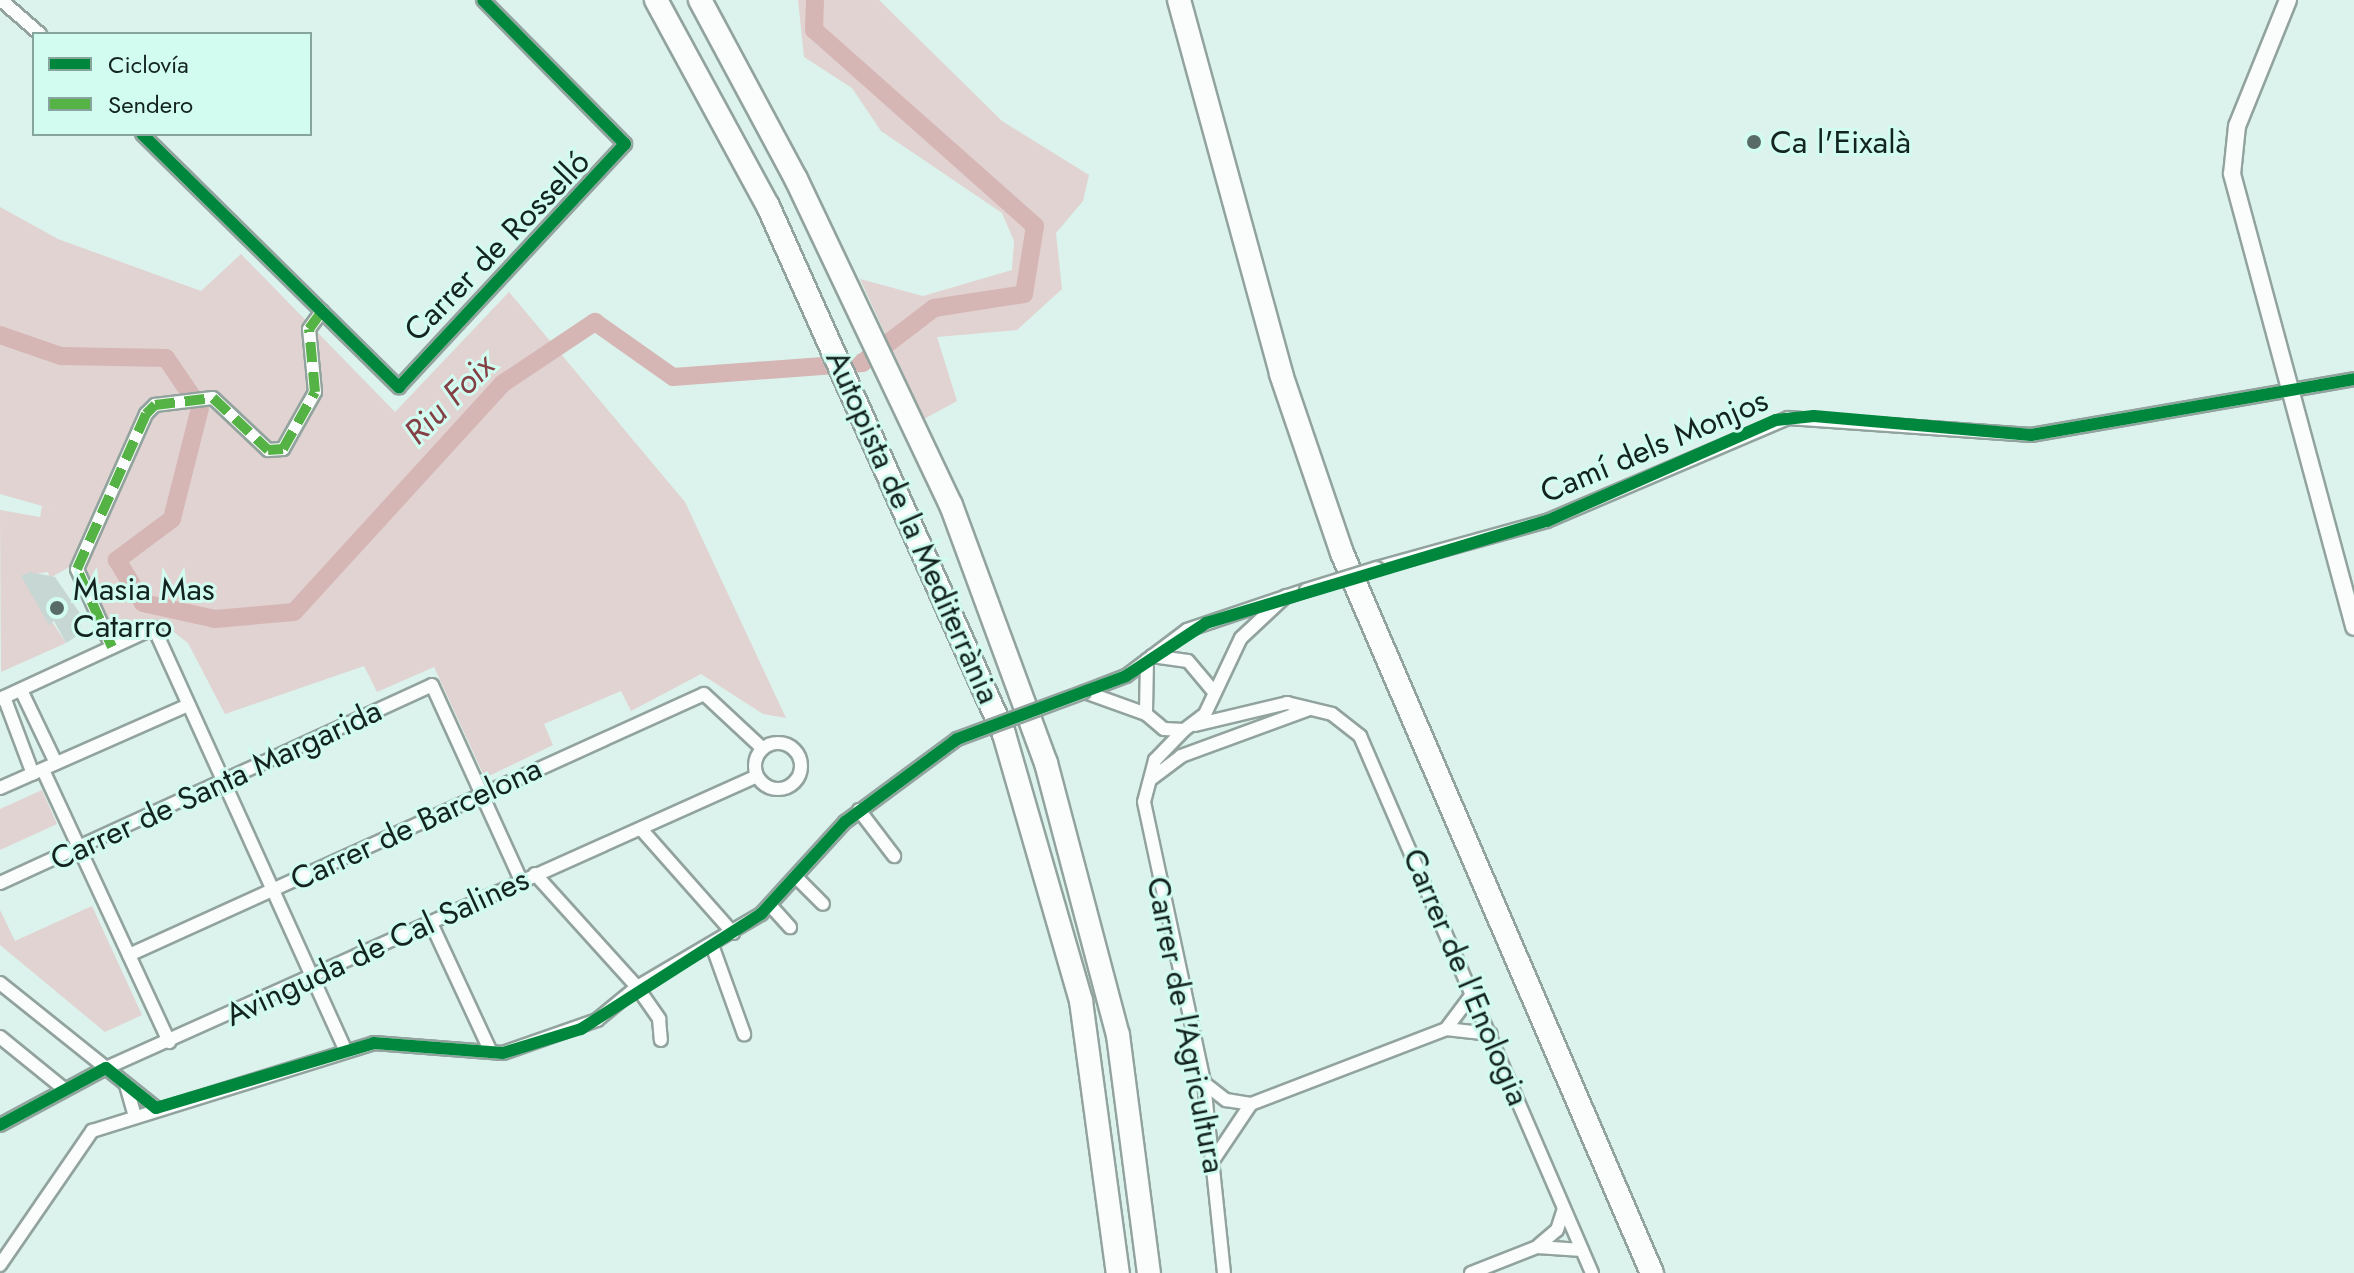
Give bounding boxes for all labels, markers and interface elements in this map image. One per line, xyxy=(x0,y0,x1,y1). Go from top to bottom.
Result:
legend xyxy=(32,32,312,136)
text: Ciclovía xyxy=(108,47,189,82)
text: Sendero xyxy=(108,87,193,122)
place label: Ca l'Eixalà xyxy=(1770,123,1911,161)
marker: Ca l'Eixalà xyxy=(1745,133,1763,151)
street label: Carrer de Rosselló xyxy=(396,143,598,349)
street label: Autopista de la Mediterrània xyxy=(818,345,1008,709)
water label: Riu Foix xyxy=(396,346,502,452)
street label: Camí dels Monjos xyxy=(1535,381,1773,511)
place label: Masia Mas Catarro xyxy=(73,571,215,646)
marker: Masia Mas Catarro xyxy=(48,599,66,617)
street label: Carrer de Santa Margarida xyxy=(44,691,388,879)
street label: Carrer de Barcelona xyxy=(284,749,548,899)
street label: Carrer de l'Enologia xyxy=(1395,843,1537,1111)
street label: Avinguda de Cal Salines xyxy=(219,860,535,1034)
street label: Carrer de l'Agricultura xyxy=(1138,874,1234,1176)

